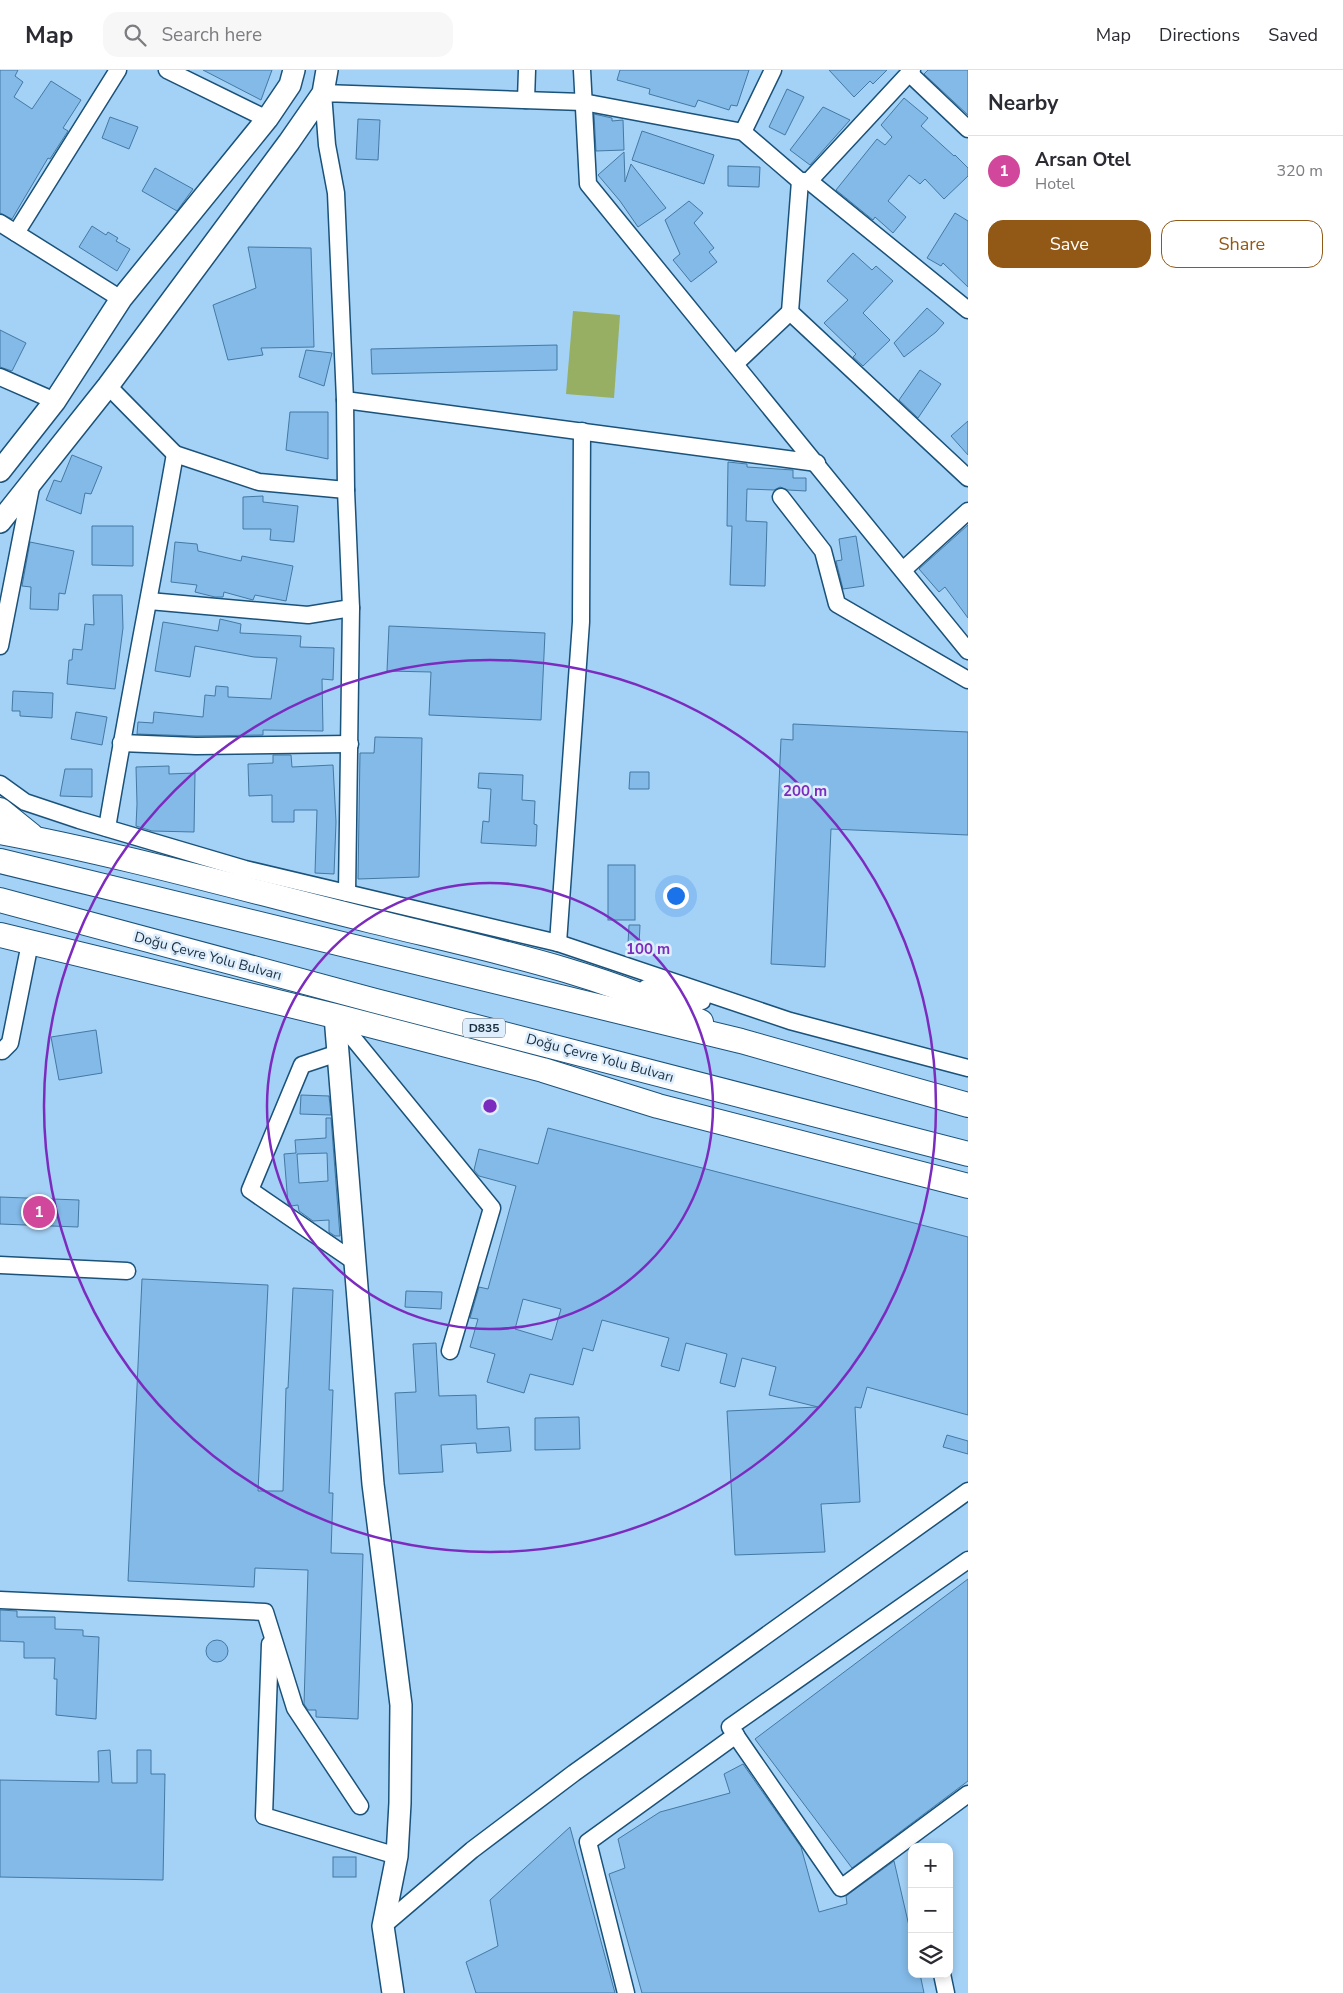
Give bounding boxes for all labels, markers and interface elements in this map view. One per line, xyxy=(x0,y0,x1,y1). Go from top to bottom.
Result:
search box xyxy=(103,12,453,57)
text: Map xyxy=(25,19,73,51)
icon: search xyxy=(121,21,149,49)
text: Search here xyxy=(161,22,262,48)
text: Map xyxy=(1096,23,1131,47)
text: Directions xyxy=(1159,23,1240,47)
text: Saved xyxy=(1268,23,1318,47)
text: Nearby xyxy=(988,89,1058,117)
text: Arsan Otel xyxy=(1035,147,1131,173)
text: 1 xyxy=(999,160,1009,182)
text: 320 m xyxy=(1276,160,1323,182)
text: Hotel xyxy=(1035,173,1075,195)
button: Save xyxy=(988,220,1151,268)
button: Share xyxy=(1161,220,1323,268)
text: 200 m xyxy=(783,781,827,801)
your location xyxy=(663,883,689,909)
street label: Doğu Çevre Yolu Bulvarı xyxy=(132,927,284,985)
text: 100 m xyxy=(626,939,670,959)
road number: D835 xyxy=(463,1018,505,1038)
street label: Doğu Çevre Yolu Bulvarı xyxy=(524,1029,676,1087)
centre of rings xyxy=(481,1097,499,1115)
pin: 1 xyxy=(23,1193,55,1231)
map controls xyxy=(908,1843,953,1978)
button: + xyxy=(908,1843,953,1888)
button: − xyxy=(908,1888,953,1933)
button: layers xyxy=(908,1933,953,1978)

